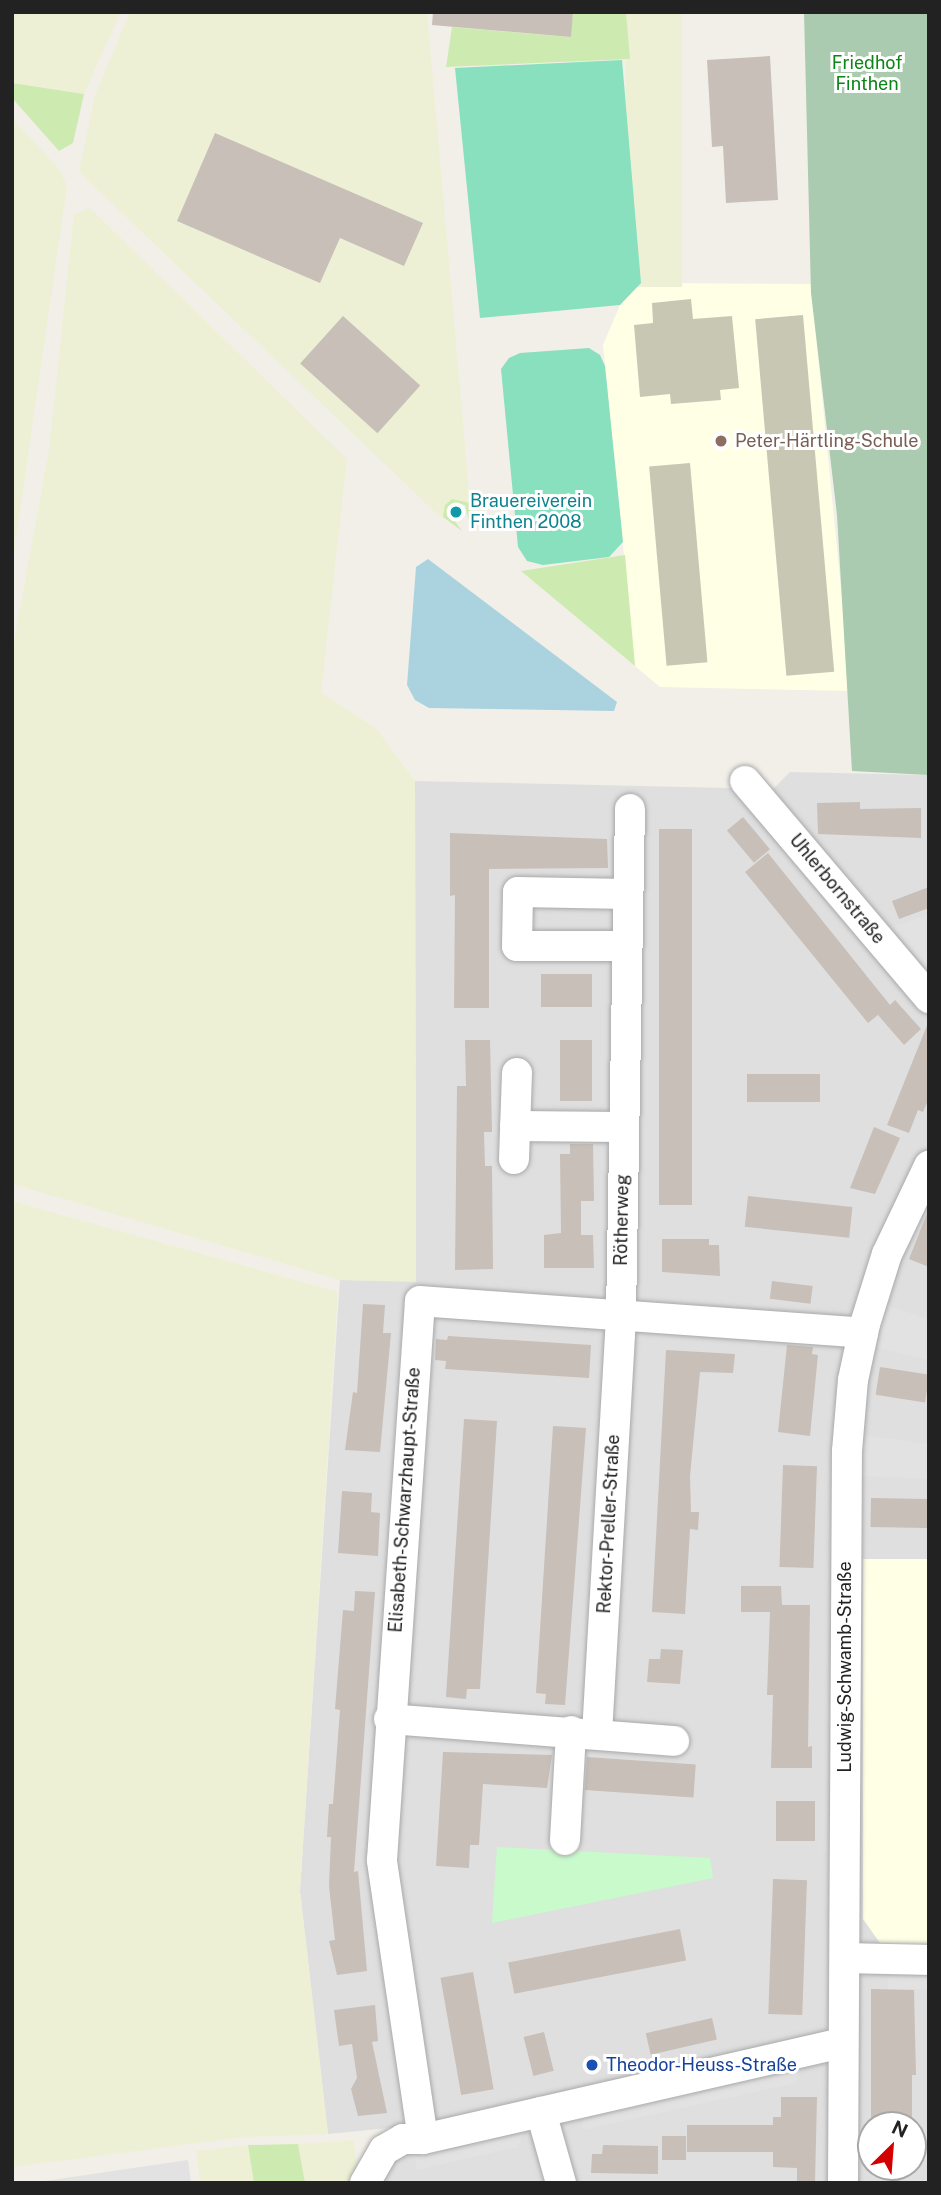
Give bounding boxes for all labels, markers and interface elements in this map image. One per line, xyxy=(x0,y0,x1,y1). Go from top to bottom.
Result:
park label: Friedhof Finthen xyxy=(832,53,902,96)
place label: Peter-Härtling-Schule xyxy=(735,430,919,452)
marker: Peter-Härtling-Schule xyxy=(713,433,729,449)
place label: Brauereiverein Finthen 2008 xyxy=(470,491,592,534)
marker: Brauereiverein Finthen 2008 xyxy=(448,504,464,520)
street label: Uhlerbornstraße xyxy=(785,830,889,948)
street label: Rötherweg xyxy=(610,1174,634,1266)
street label: Elisabeth-Schwarzhaupt-Straße xyxy=(385,1367,425,1633)
street label: Rektor-Preller-Straße xyxy=(594,1434,624,1614)
street label: Ludwig-Schwamb-Straße xyxy=(834,1561,856,1773)
place label: Theodor-Heuss-Straße xyxy=(606,2054,797,2076)
marker: Theodor-Heuss-Straße xyxy=(584,2057,600,2073)
north arrow xyxy=(857,2111,927,2181)
text: N xyxy=(889,2116,911,2142)

